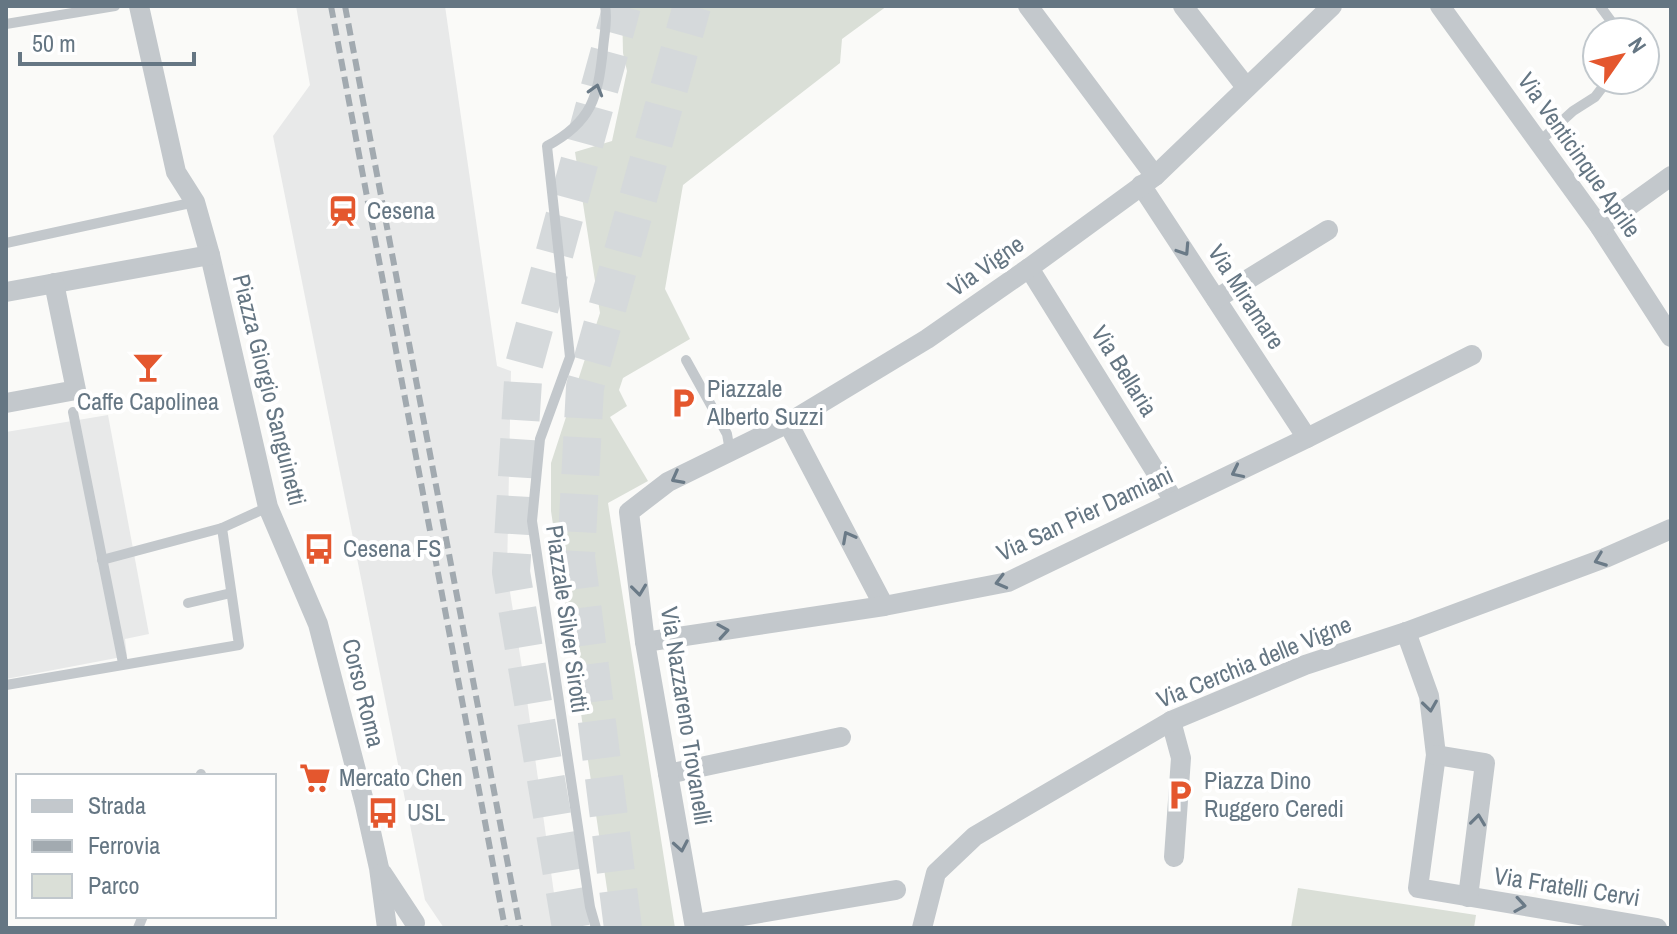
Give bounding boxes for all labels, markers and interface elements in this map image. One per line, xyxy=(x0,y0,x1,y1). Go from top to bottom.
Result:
scale bar xyxy=(20,16,194,66)
north arrow xyxy=(1581,16,1661,96)
text: 50 m xyxy=(32,27,76,59)
text: N xyxy=(1622,31,1654,59)
street label: Via Venticinque Aprile xyxy=(1511,66,1649,243)
one-way arrow xyxy=(587,84,604,98)
station icon: Cesena xyxy=(326,194,360,228)
place label: Cesena xyxy=(367,194,435,226)
street label: Via Vigne xyxy=(941,227,1030,303)
street label: Via Miramare xyxy=(1201,238,1293,355)
one-way arrow xyxy=(1174,242,1189,256)
street label: Piazza Giorgio Sanguinetti xyxy=(226,271,314,509)
street label: Via Bellaria xyxy=(1084,319,1165,422)
bar icon: Caffe Capolinea xyxy=(131,350,165,384)
place label: Piazzale Alberto Suzzi xyxy=(706,372,824,432)
place label: Caffe Capolinea xyxy=(77,385,219,417)
parking icon: Piazzale Alberto Suzzi xyxy=(666,386,700,420)
street label: Via San Pier Damiani xyxy=(991,458,1178,568)
one-way arrow xyxy=(1230,462,1245,478)
one-way arrow xyxy=(671,468,685,483)
street label: Piazzale Silver Sirotti xyxy=(539,523,597,715)
one-way arrow xyxy=(842,531,857,546)
bus stop icon: Cesena FS xyxy=(302,532,336,566)
place label: Cesena FS xyxy=(343,532,441,564)
one-way arrow xyxy=(1593,550,1607,567)
one-way arrow xyxy=(995,573,1009,589)
one-way arrow xyxy=(630,584,647,597)
street label: Via Nazzareno Trovanelli xyxy=(654,604,720,827)
street label: Via Cerchia delle Vigne xyxy=(1152,607,1356,715)
one-way arrow xyxy=(716,623,729,640)
street label: Corso Roma xyxy=(335,635,393,750)
one-way arrow xyxy=(1421,699,1438,712)
supermarket icon: Mercato Chen xyxy=(298,761,332,795)
place label: Mercato Chen xyxy=(339,761,463,793)
place label: Piazza Dino Ruggero Ceredi xyxy=(1204,764,1344,824)
legend xyxy=(16,774,276,918)
parking icon: Piazza Dino Ruggero Ceredi xyxy=(1163,778,1197,812)
text: Strada xyxy=(88,789,146,821)
bus stop icon: USL xyxy=(366,796,400,830)
place label: USL xyxy=(407,796,445,828)
one-way arrow xyxy=(1469,813,1486,826)
text: Ferrovia xyxy=(88,829,160,861)
one-way arrow xyxy=(672,839,689,853)
street label: Via Fratelli Cervi xyxy=(1492,859,1642,913)
text: Parco xyxy=(88,869,139,901)
one-way arrow xyxy=(1513,896,1527,913)

